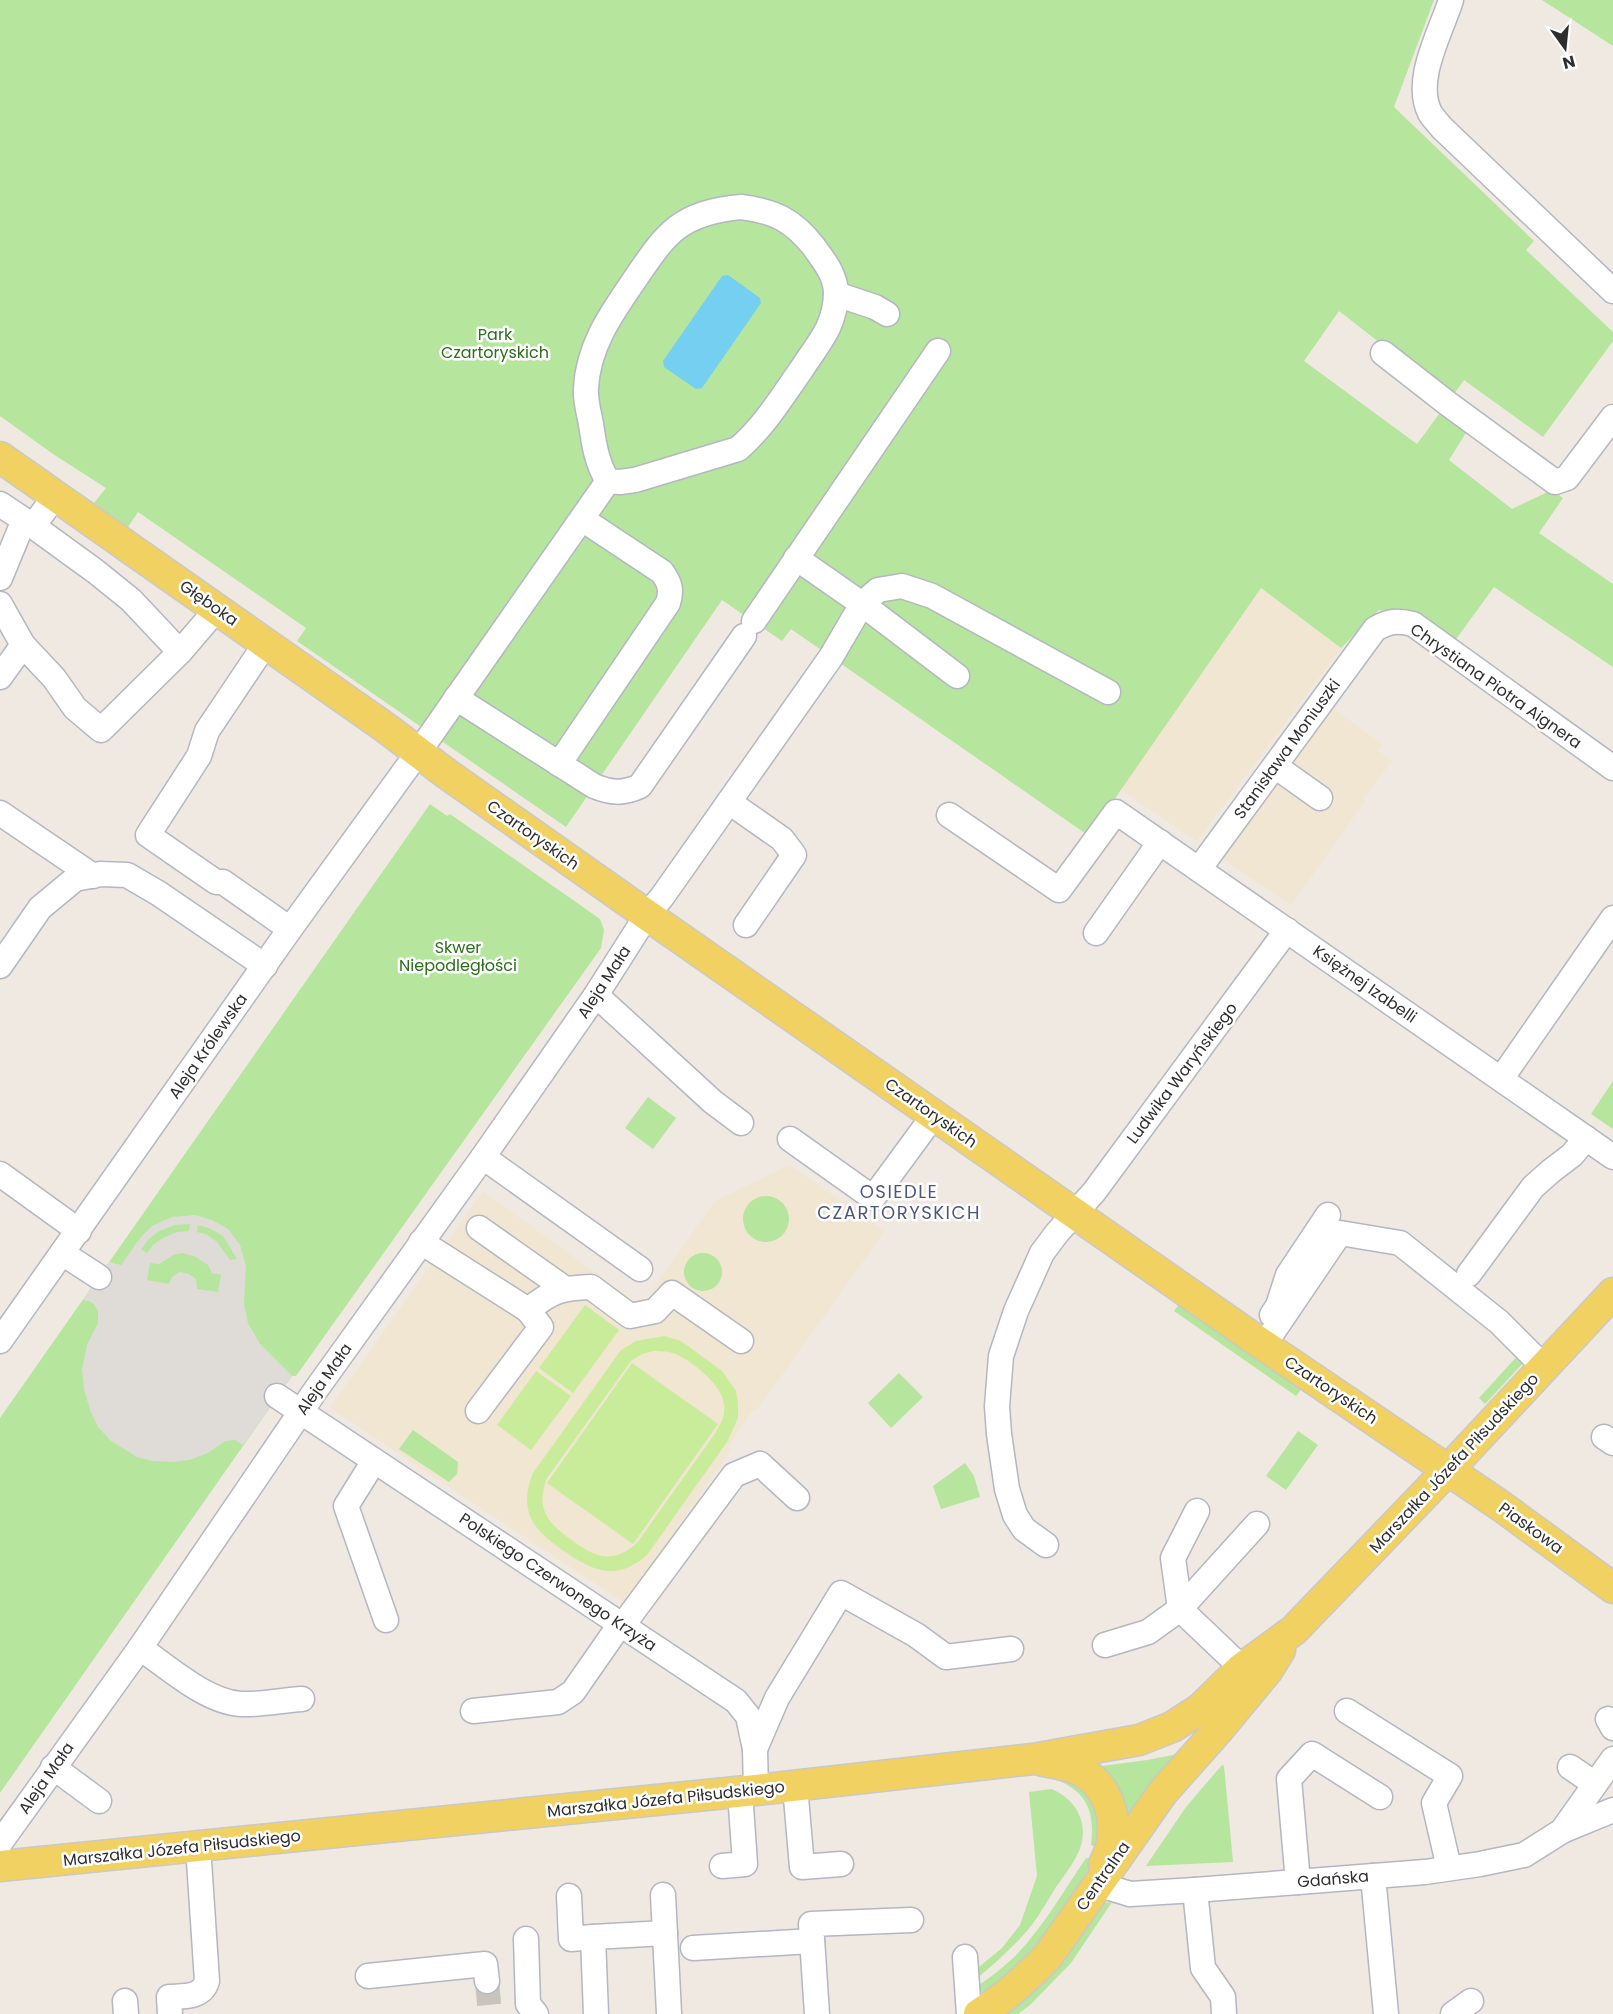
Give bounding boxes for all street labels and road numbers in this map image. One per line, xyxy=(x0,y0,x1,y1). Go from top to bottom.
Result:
street label: Głęboka xyxy=(175,575,243,631)
street label: Chrystiana Piotra Aignera xyxy=(1406,618,1586,754)
street label: Stanisława Moniuszki xyxy=(1228,674,1346,824)
street label: Czartoryskich xyxy=(482,795,584,875)
street label: Księżnej Izabelli xyxy=(1308,940,1422,1028)
street label: Aleja Mała xyxy=(572,941,636,1023)
street label: Aleja Królewska xyxy=(163,989,253,1103)
street label: Ludwika Waryńskiego xyxy=(1121,998,1243,1148)
street label: Czartoryskich xyxy=(880,1073,982,1153)
street label: Aleja Mała xyxy=(291,1338,357,1420)
street label: Czartoryskich xyxy=(1280,1350,1382,1430)
street label: Marszałka Józefa Piłsudskiego xyxy=(1364,1368,1544,1558)
street label: Piaskowa xyxy=(1494,1497,1568,1559)
street label: Polskiego Czerwonego Krzyża xyxy=(455,1507,661,1657)
street label: Aleja Mała xyxy=(13,1737,79,1819)
street label: Marszałka Józefa Piłsudskiego xyxy=(546,1775,786,1823)
street label: Marszałka Józefa Piłsudskiego xyxy=(62,1824,302,1872)
street label: Centralna xyxy=(1071,1837,1135,1915)
street label: Gdańska xyxy=(1296,1864,1370,1894)

